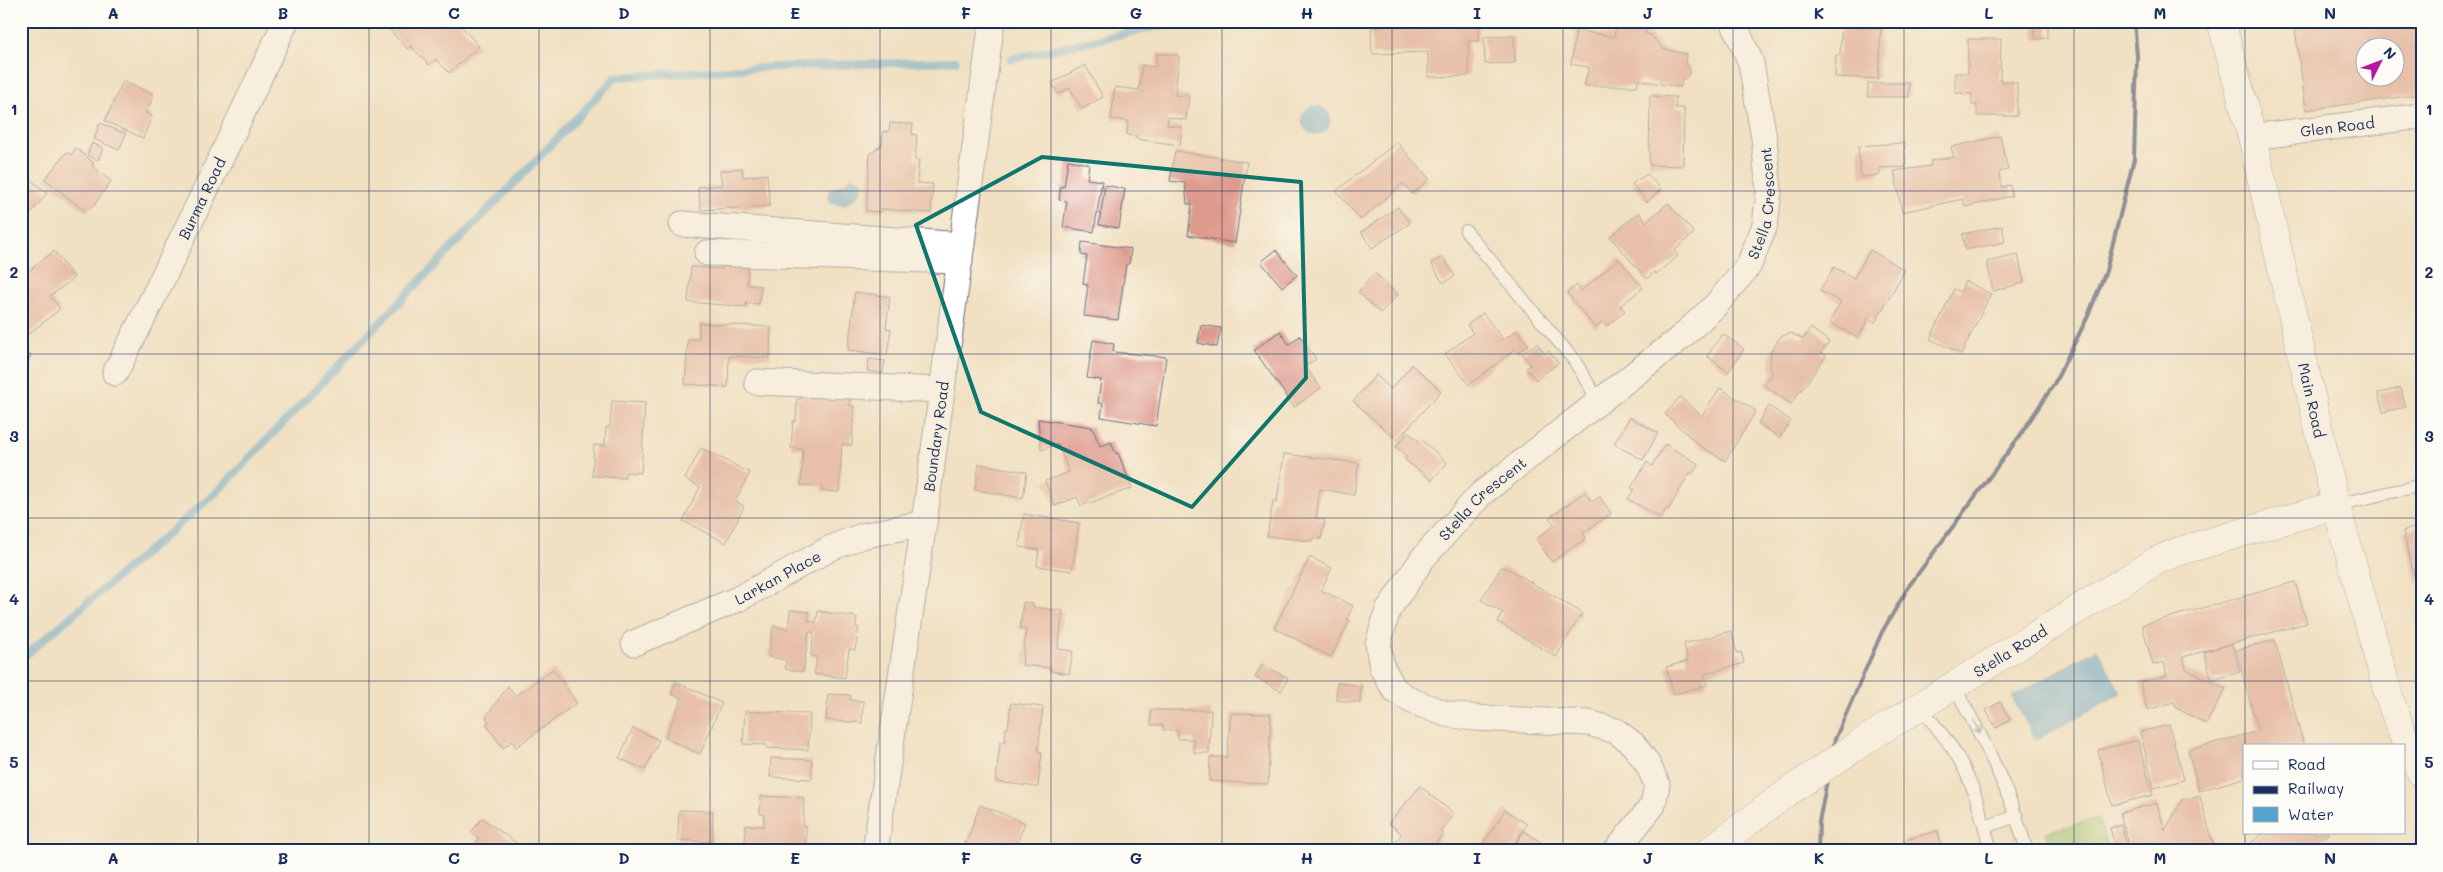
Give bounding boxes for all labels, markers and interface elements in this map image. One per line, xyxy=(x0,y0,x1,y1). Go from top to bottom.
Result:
text: A xyxy=(107,2,119,23)
text: B xyxy=(278,2,288,23)
text: C xyxy=(448,2,460,23)
text: D xyxy=(618,2,630,23)
text: E xyxy=(790,2,800,23)
text: F xyxy=(961,2,971,23)
text: G xyxy=(1130,2,1142,23)
text: H xyxy=(1301,2,1313,23)
text: I xyxy=(1473,2,1481,23)
text: J xyxy=(1643,2,1653,23)
text: K xyxy=(1814,2,1824,23)
text: L xyxy=(1984,2,1994,23)
text: M xyxy=(2154,2,2166,23)
text: N xyxy=(2324,2,2336,23)
north arrow xyxy=(2356,38,2406,88)
text: N xyxy=(2379,43,2401,63)
text: 1 xyxy=(10,98,18,119)
text: 1 xyxy=(2425,98,2433,119)
street label: Glen Road xyxy=(2299,112,2376,141)
street label: Stella Crescent xyxy=(1742,146,1779,262)
street label: Burma Road xyxy=(173,154,230,243)
text: 2 xyxy=(10,261,19,282)
text: 2 xyxy=(2425,261,2434,282)
street label: Main Road xyxy=(2294,361,2330,440)
street label: Boundary Road xyxy=(918,380,953,493)
text: 3 xyxy=(9,425,19,446)
text: 3 xyxy=(2424,425,2434,446)
street label: Stella Crescent xyxy=(1434,452,1530,545)
street label: Larkan Place xyxy=(731,546,824,609)
text: 4 xyxy=(9,588,19,609)
text: 4 xyxy=(2424,588,2434,609)
street label: Stella Road xyxy=(1969,620,2051,681)
one-way arrow xyxy=(1972,720,1982,735)
legend xyxy=(2243,744,2406,834)
text: 5 xyxy=(9,751,19,772)
text: 5 xyxy=(2424,751,2434,772)
text: Road xyxy=(2288,754,2325,774)
text: Railway xyxy=(2288,778,2344,798)
text: Water xyxy=(2288,804,2334,824)
text: A xyxy=(107,847,119,868)
text: B xyxy=(278,847,288,868)
text: C xyxy=(448,847,460,868)
text: D xyxy=(618,847,630,868)
text: E xyxy=(790,847,800,868)
text: F xyxy=(961,847,971,868)
text: G xyxy=(1130,847,1142,868)
text: H xyxy=(1301,847,1313,868)
text: I xyxy=(1473,847,1481,868)
text: J xyxy=(1643,847,1653,868)
text: K xyxy=(1814,847,1824,868)
text: L xyxy=(1984,847,1994,868)
text: M xyxy=(2154,847,2166,868)
text: N xyxy=(2324,847,2336,868)

